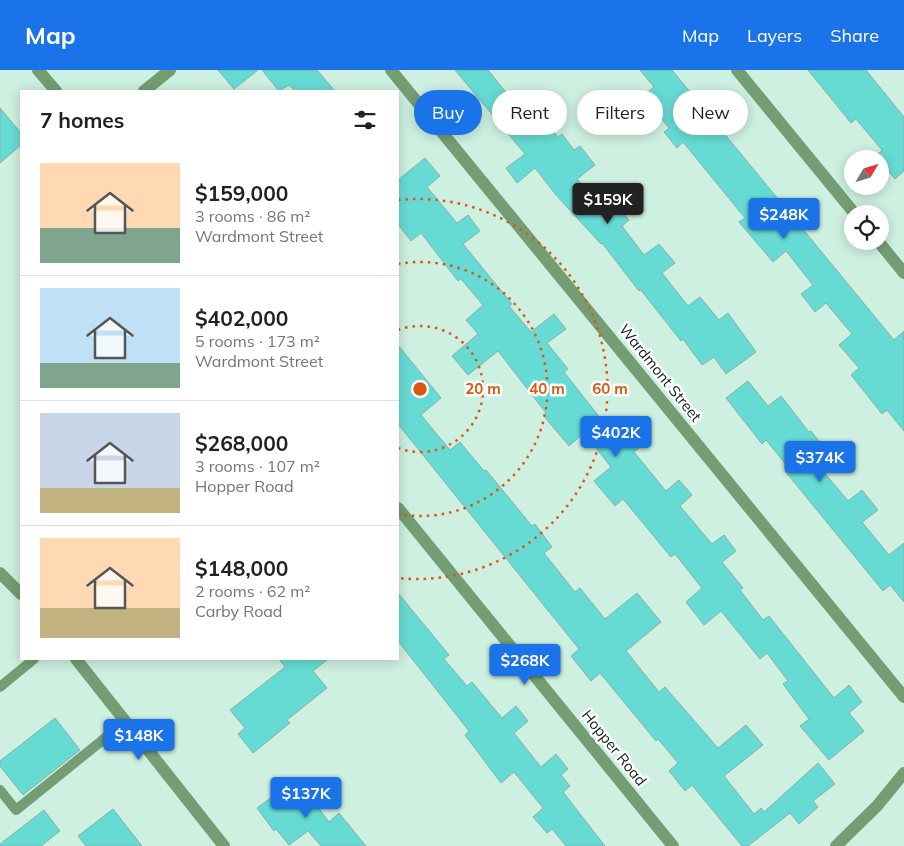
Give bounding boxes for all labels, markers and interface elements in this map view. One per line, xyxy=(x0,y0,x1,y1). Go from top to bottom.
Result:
text: Map xyxy=(25,20,76,50)
text: Map xyxy=(682,24,719,47)
text: Layers xyxy=(747,24,802,47)
text: Share xyxy=(830,24,879,47)
chip: Buy xyxy=(414,90,482,135)
chip: Rent xyxy=(492,90,567,135)
chip: Filters xyxy=(577,90,663,135)
chip: New xyxy=(673,90,748,135)
icon: filters xyxy=(351,106,379,134)
text: 7 homes xyxy=(40,107,124,133)
north arrow xyxy=(844,150,889,195)
map controls xyxy=(844,150,889,250)
text: $159,000 xyxy=(195,180,288,206)
pin: $159K xyxy=(573,182,643,225)
icon: home xyxy=(80,183,140,243)
text: $159K xyxy=(583,189,633,209)
pin: $248K xyxy=(749,198,819,240)
text: $248K xyxy=(759,204,809,224)
button: locate xyxy=(844,205,889,250)
text: 3 rooms · 86 m² xyxy=(195,206,310,226)
text: Wardmont Street xyxy=(195,226,323,246)
text: $402,000 xyxy=(195,305,288,331)
icon: home xyxy=(80,308,140,368)
street label: Wardmont Street xyxy=(615,320,706,425)
text: 5 rooms · 173 m² xyxy=(195,331,320,351)
text: Wardmont Street xyxy=(195,351,323,371)
text: 20 m xyxy=(465,379,501,398)
text: 40 m xyxy=(529,379,565,398)
text: 60 m xyxy=(592,379,628,398)
centre of rings xyxy=(411,380,429,398)
pin: $402K xyxy=(581,416,651,458)
text: $402K xyxy=(591,422,641,442)
text: $268,000 xyxy=(195,430,288,456)
icon: home xyxy=(80,433,140,493)
pin: $374K xyxy=(785,440,855,483)
text: $374K xyxy=(795,447,845,467)
text: 3 rooms · 107 m² xyxy=(195,456,320,476)
text: Hopper Road xyxy=(195,476,294,496)
text: $148,000 xyxy=(195,555,288,581)
icon: home xyxy=(80,558,140,618)
text: 2 rooms · 62 m² xyxy=(195,581,310,601)
text: Carby Road xyxy=(195,601,282,621)
pin: $268K xyxy=(490,644,560,686)
text: $268K xyxy=(500,650,550,670)
street label: Hopper Road xyxy=(578,706,651,790)
pin: $148K xyxy=(104,718,174,761)
text: $148K xyxy=(114,725,164,745)
pin: $137K xyxy=(271,776,341,819)
text: $137K xyxy=(281,783,331,803)

